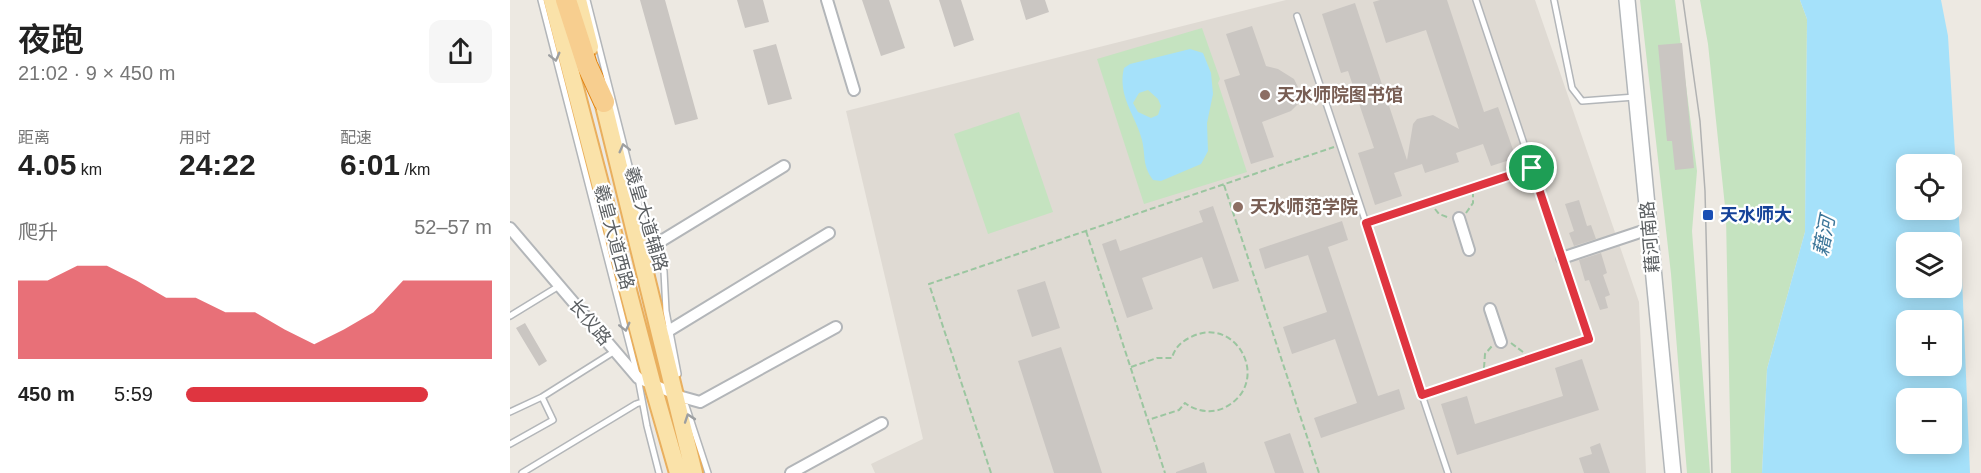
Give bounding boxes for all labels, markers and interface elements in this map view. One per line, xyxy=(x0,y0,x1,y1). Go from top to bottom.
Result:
button: share xyxy=(429,20,492,83)
text: 夜跑 xyxy=(18,21,84,58)
one-way arrow xyxy=(548,51,561,61)
text: 21:02 · 9 × 450 m xyxy=(18,62,175,84)
place label: 天水师院图书馆 xyxy=(1277,85,1403,105)
marker: 天水师院图书馆 xyxy=(1258,88,1272,102)
text: 距离 xyxy=(18,129,50,146)
text: 用时 xyxy=(179,129,211,146)
text: 配速 xyxy=(340,129,372,146)
pin xyxy=(1506,142,1557,193)
one-way arrow xyxy=(619,143,632,153)
text: 4.05 xyxy=(18,148,76,181)
text: 24:22 xyxy=(179,148,256,181)
text: 6:01 xyxy=(340,148,400,181)
icon: arrive xyxy=(1515,151,1548,184)
map controls xyxy=(1896,154,1962,454)
button: locate xyxy=(1896,154,1962,220)
text: km xyxy=(76,161,102,178)
text: /km xyxy=(400,161,430,178)
street label: 羲皇大道辅路 xyxy=(621,164,671,274)
street label: 羲皇大道西路 xyxy=(590,182,638,292)
place label: 天水师范学院 xyxy=(1250,197,1358,217)
marker: 天水师范学院 xyxy=(1231,200,1245,214)
street label: 藉河南路 xyxy=(1637,200,1663,274)
place label: 天水师大 xyxy=(1720,205,1792,225)
marker: 天水师大 xyxy=(1701,208,1715,222)
water label: 藉河 xyxy=(1809,210,1839,258)
text: 52–57 m xyxy=(414,216,492,238)
text: 爬升 xyxy=(18,221,58,243)
button: layers xyxy=(1896,232,1962,298)
street label: 长仪路 xyxy=(565,295,615,349)
button: + xyxy=(1896,310,1962,376)
one-way arrow xyxy=(617,322,630,332)
text: 450 m xyxy=(18,383,75,405)
text: 5:59 xyxy=(114,383,153,405)
button: − xyxy=(1896,388,1962,454)
one-way arrow xyxy=(684,413,697,424)

